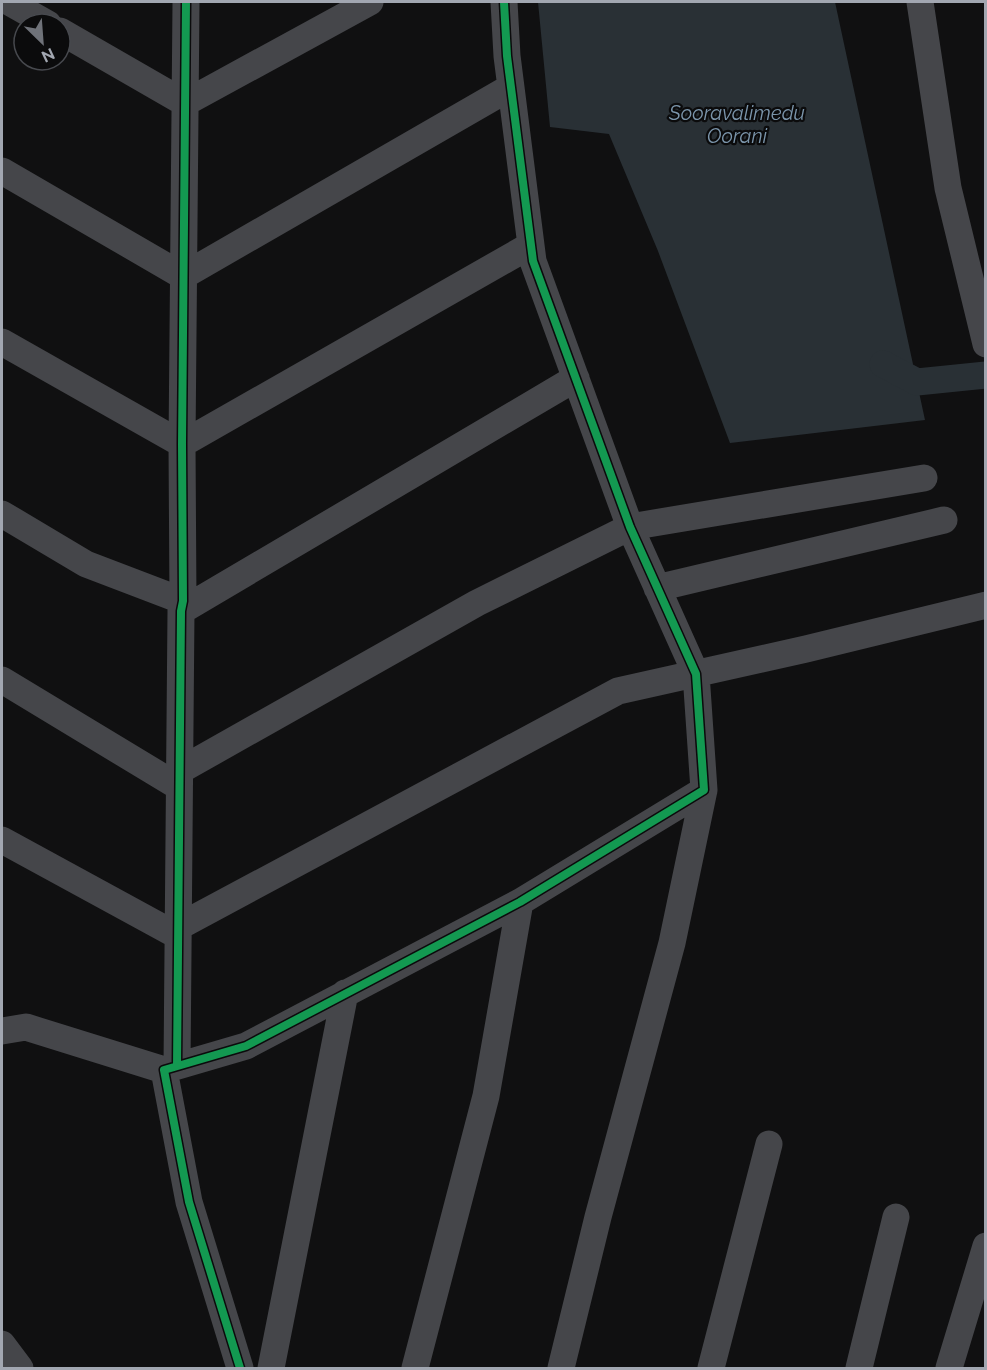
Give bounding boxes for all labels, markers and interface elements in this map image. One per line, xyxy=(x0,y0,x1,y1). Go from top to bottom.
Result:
north arrow xyxy=(12,12,72,72)
text: N xyxy=(39,44,58,66)
water label: Sooravalimedu Oorani xyxy=(668,101,805,148)

